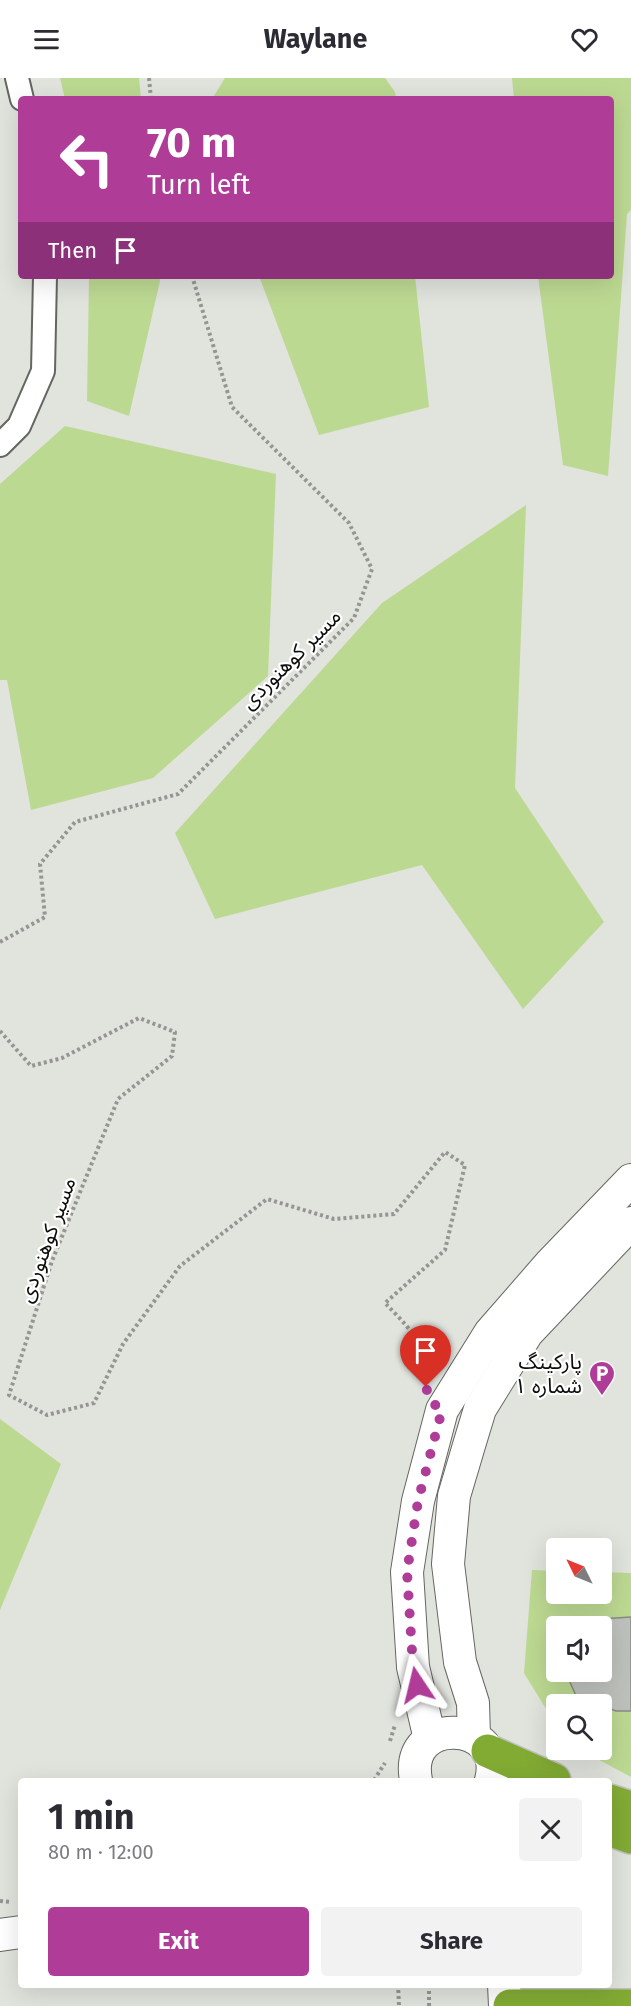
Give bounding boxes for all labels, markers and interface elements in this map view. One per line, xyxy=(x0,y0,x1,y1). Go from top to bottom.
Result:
icon: menu xyxy=(30,23,63,56)
text: Waylane xyxy=(264,23,367,55)
icon: heart xyxy=(568,23,601,56)
text: 70 m xyxy=(147,118,236,168)
icon: left xyxy=(48,120,126,198)
text: Turn left xyxy=(147,169,250,201)
icon: arrive xyxy=(109,234,142,267)
text: Then xyxy=(48,237,97,264)
street label: مسیر کوهنوردی xyxy=(235,603,347,715)
street label: مسیر کوهنوردی xyxy=(12,1174,82,1306)
pin xyxy=(400,1325,451,1387)
icon: arrive xyxy=(409,1334,442,1367)
place label: پارکینگ شماره ۱ xyxy=(514,1349,582,1399)
parking icon: پارکینگ شماره ۱ xyxy=(587,1359,617,1397)
north arrow xyxy=(546,1538,612,1604)
map controls xyxy=(546,1538,612,1760)
button: sound xyxy=(546,1616,612,1682)
position arrow xyxy=(385,1653,449,1717)
button: search xyxy=(546,1694,612,1760)
text: 1 min xyxy=(48,1795,135,1839)
button: close xyxy=(519,1798,582,1861)
text: 80 m · 12:00 xyxy=(48,1840,154,1864)
button: Exit xyxy=(48,1907,309,1976)
button: Share xyxy=(321,1907,582,1976)

